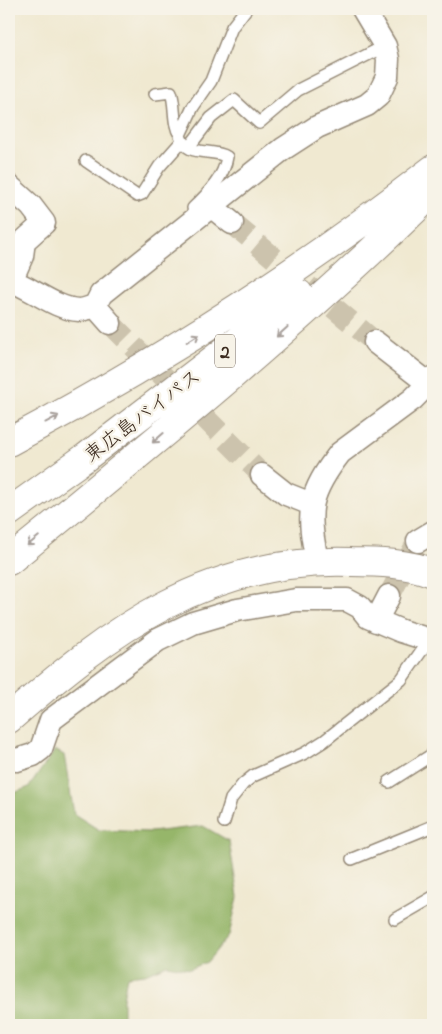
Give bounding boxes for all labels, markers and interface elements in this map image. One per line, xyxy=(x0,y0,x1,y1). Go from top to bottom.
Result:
one-way arrow xyxy=(275,326,288,338)
one-way arrow xyxy=(185,333,199,343)
road number: 2 xyxy=(215,334,235,368)
street label: 東広島バイパス xyxy=(79,363,208,471)
one-way arrow xyxy=(44,414,59,424)
one-way arrow xyxy=(152,432,165,444)
one-way arrow xyxy=(27,536,40,547)

